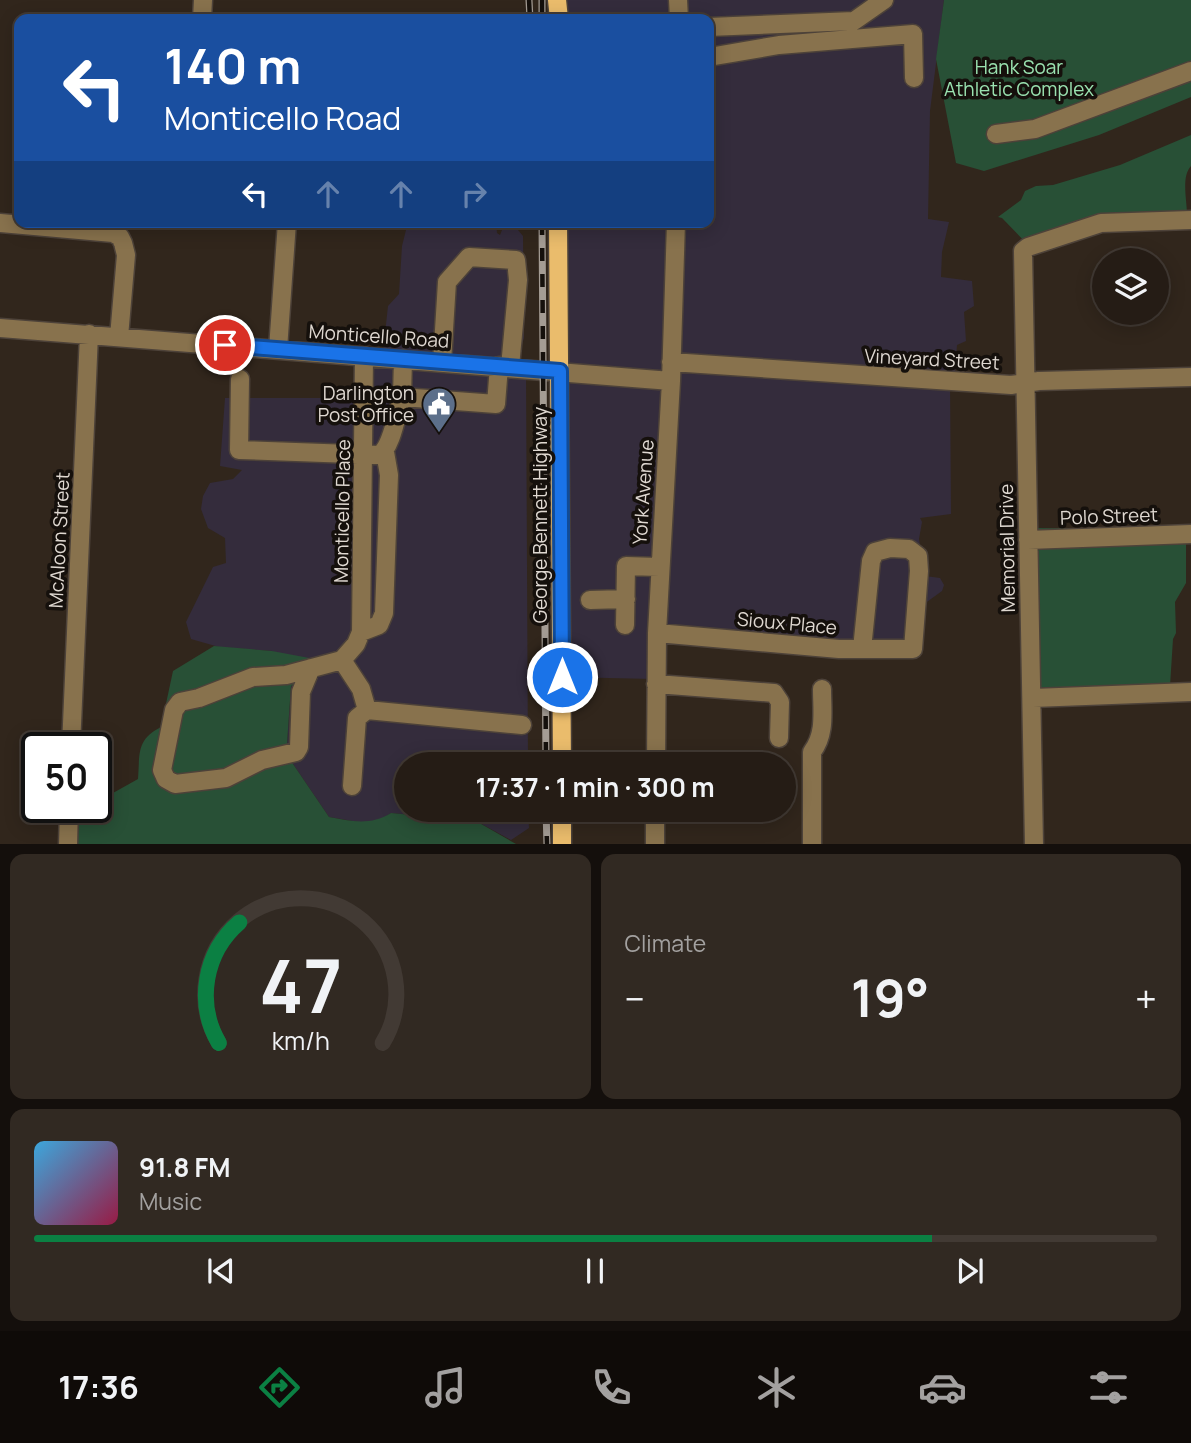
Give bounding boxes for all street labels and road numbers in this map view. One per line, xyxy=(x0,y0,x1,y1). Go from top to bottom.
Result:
street label: Monticello Road xyxy=(308,318,450,354)
street label: Vineyard Street xyxy=(864,342,1000,376)
street label: George Bennett Highway xyxy=(527,407,553,623)
street label: Monticello Place xyxy=(328,439,356,583)
street label: York Avenue xyxy=(626,439,660,545)
street label: McAloon Street xyxy=(42,471,76,609)
street label: Memorial Drive xyxy=(993,483,1021,613)
street label: Polo Street xyxy=(1060,501,1158,531)
street label: Sioux Place xyxy=(736,606,838,640)

